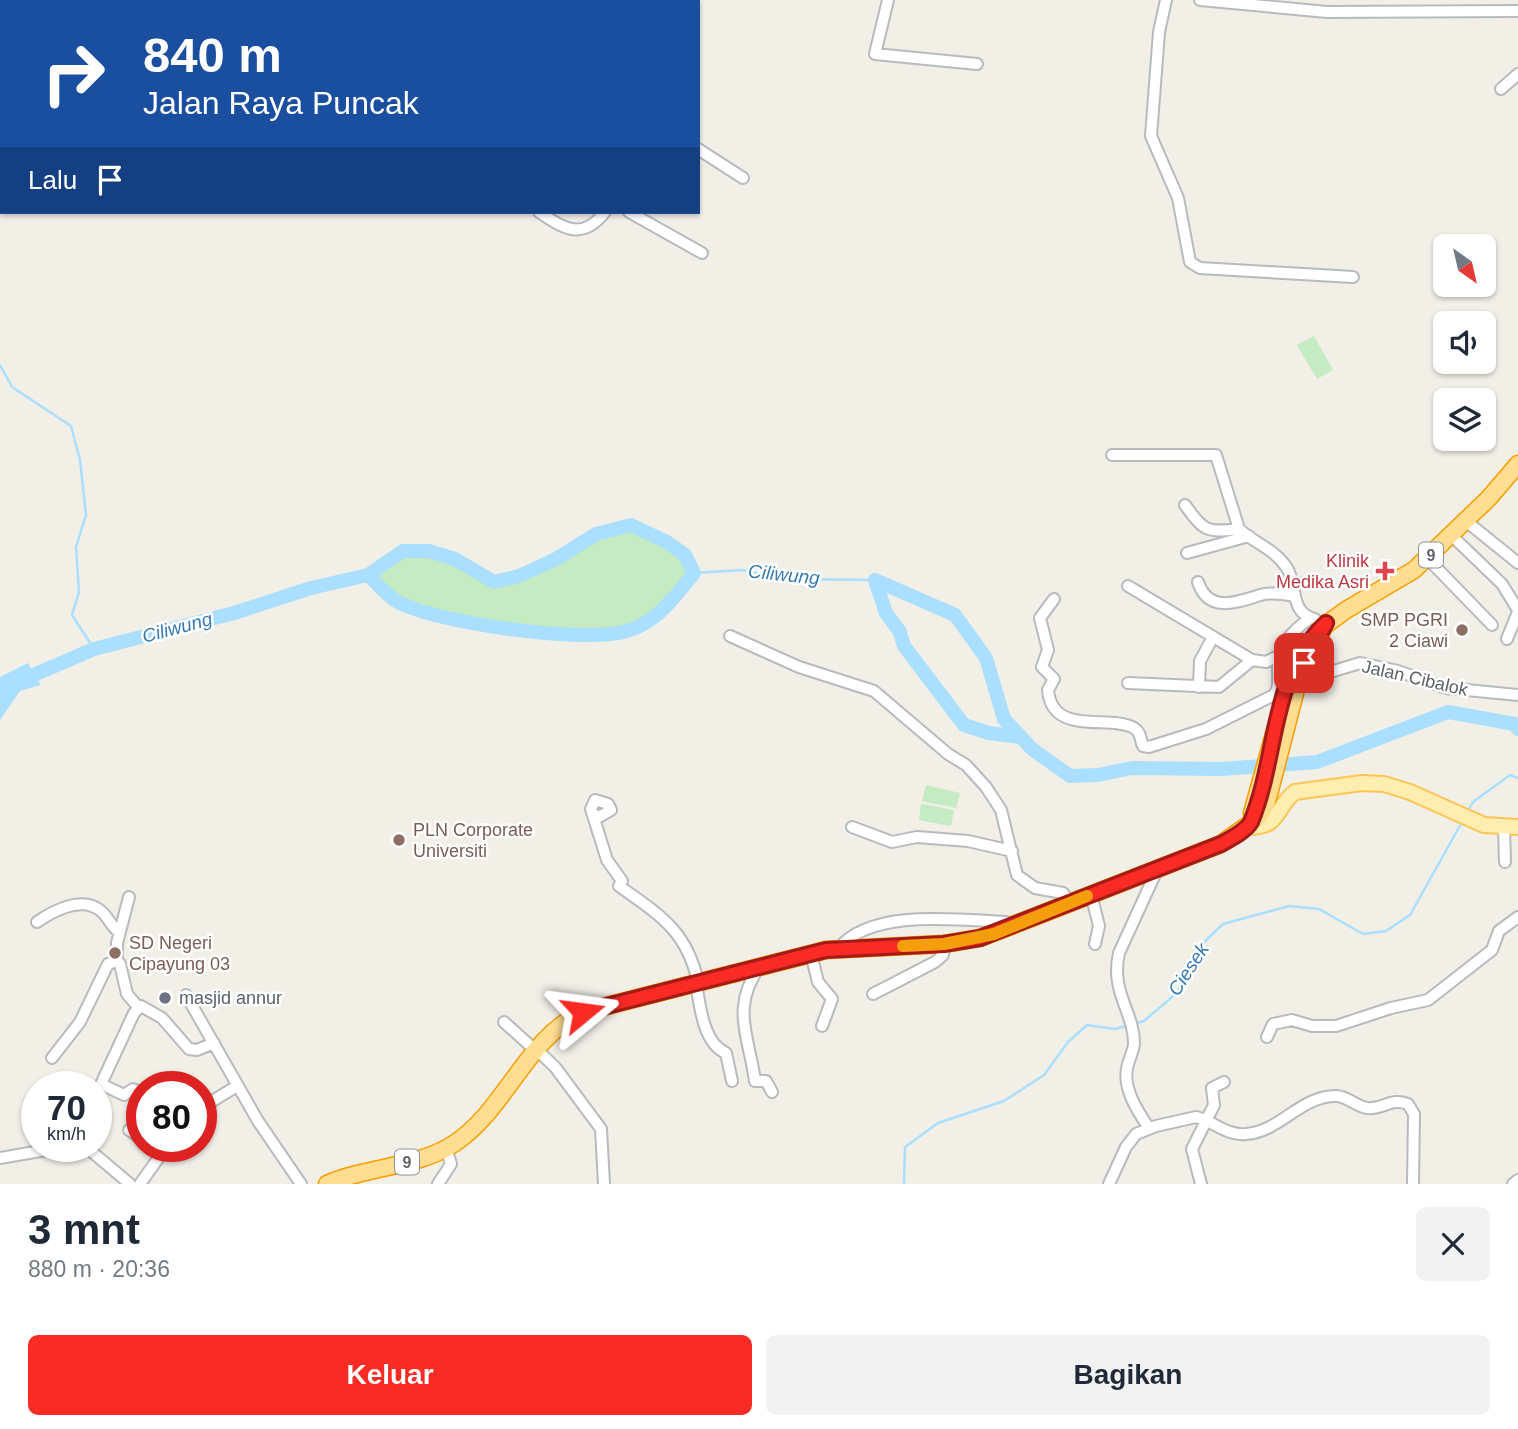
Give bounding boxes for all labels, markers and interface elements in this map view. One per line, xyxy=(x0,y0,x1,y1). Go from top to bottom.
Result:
icon: right xyxy=(28,28,119,119)
text: 840 m xyxy=(143,28,282,82)
text: Jalan Raya Puncak xyxy=(143,85,419,121)
icon: arrive xyxy=(91,161,129,199)
text: Lalu xyxy=(28,165,77,195)
north arrow xyxy=(1433,234,1496,298)
map controls xyxy=(1433,234,1496,451)
button: sound xyxy=(1433,311,1496,374)
button: layers xyxy=(1433,388,1496,451)
road number: 9 xyxy=(1419,542,1443,568)
place label: Klinik Medika Asri xyxy=(1276,551,1370,592)
water label: Ciliwung xyxy=(747,560,821,589)
marker: Klinik Medika Asri xyxy=(1375,561,1395,581)
water label: Ciliwung xyxy=(140,608,215,647)
place label: SMP PGRI 2 Ciawi xyxy=(1360,610,1448,651)
marker: SMP PGRI 2 Ciawi xyxy=(1454,622,1470,638)
pin xyxy=(1274,633,1334,693)
icon: arrive xyxy=(1285,644,1323,682)
street label: Jalan Cibalok xyxy=(1360,656,1471,700)
place label: PLN Corporate Universiti xyxy=(413,820,533,861)
marker: PLN Corporate Universiti xyxy=(391,832,407,848)
place label: SD Negeri Cipayung 03 xyxy=(129,933,230,974)
water label: Ciesek xyxy=(1164,938,1214,999)
marker: SD Negeri Cipayung 03 xyxy=(107,945,123,961)
position arrow xyxy=(546,975,620,1049)
place label: masjid annur xyxy=(179,988,282,1008)
marker: masjid annur xyxy=(157,990,173,1006)
speed limit sign: 80 xyxy=(126,1071,217,1162)
text: 70 xyxy=(47,1088,86,1127)
text: km/h xyxy=(47,1124,86,1144)
road number: 9 xyxy=(395,1150,419,1174)
text: 3 mnt xyxy=(28,1206,140,1253)
button: close xyxy=(1416,1207,1490,1281)
text: 880 m · 20:36 xyxy=(28,1256,170,1282)
button: Keluar xyxy=(28,1335,752,1415)
button: Bagikan xyxy=(766,1335,1490,1415)

